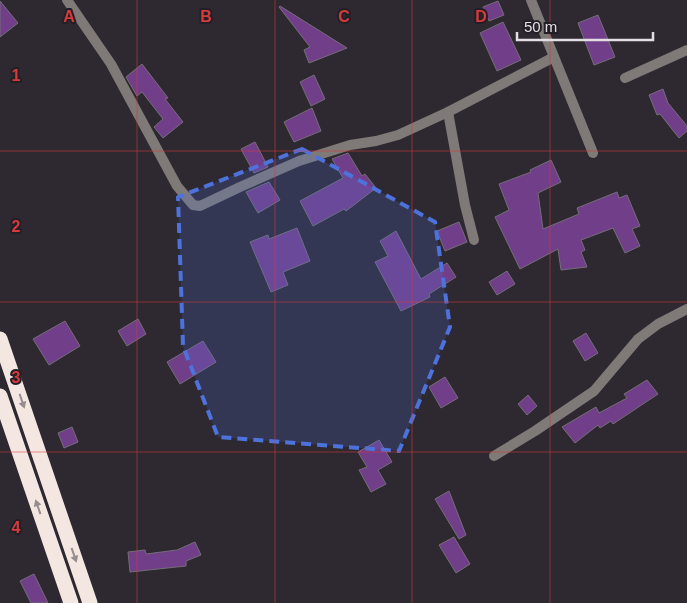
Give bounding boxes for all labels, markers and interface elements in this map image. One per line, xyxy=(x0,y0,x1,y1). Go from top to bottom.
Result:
text: A xyxy=(63,8,75,25)
text: B xyxy=(200,8,212,25)
text: C xyxy=(338,8,350,25)
text: D xyxy=(475,8,487,25)
scale bar xyxy=(517,10,653,42)
text: 50 m xyxy=(524,18,557,35)
text: 1 xyxy=(12,67,21,84)
text: 2 xyxy=(12,218,21,235)
text: 3 xyxy=(12,369,21,386)
one-way arrow xyxy=(18,394,26,409)
one-way arrow xyxy=(34,499,42,514)
text: 4 xyxy=(12,519,21,536)
one-way arrow xyxy=(70,548,78,563)

